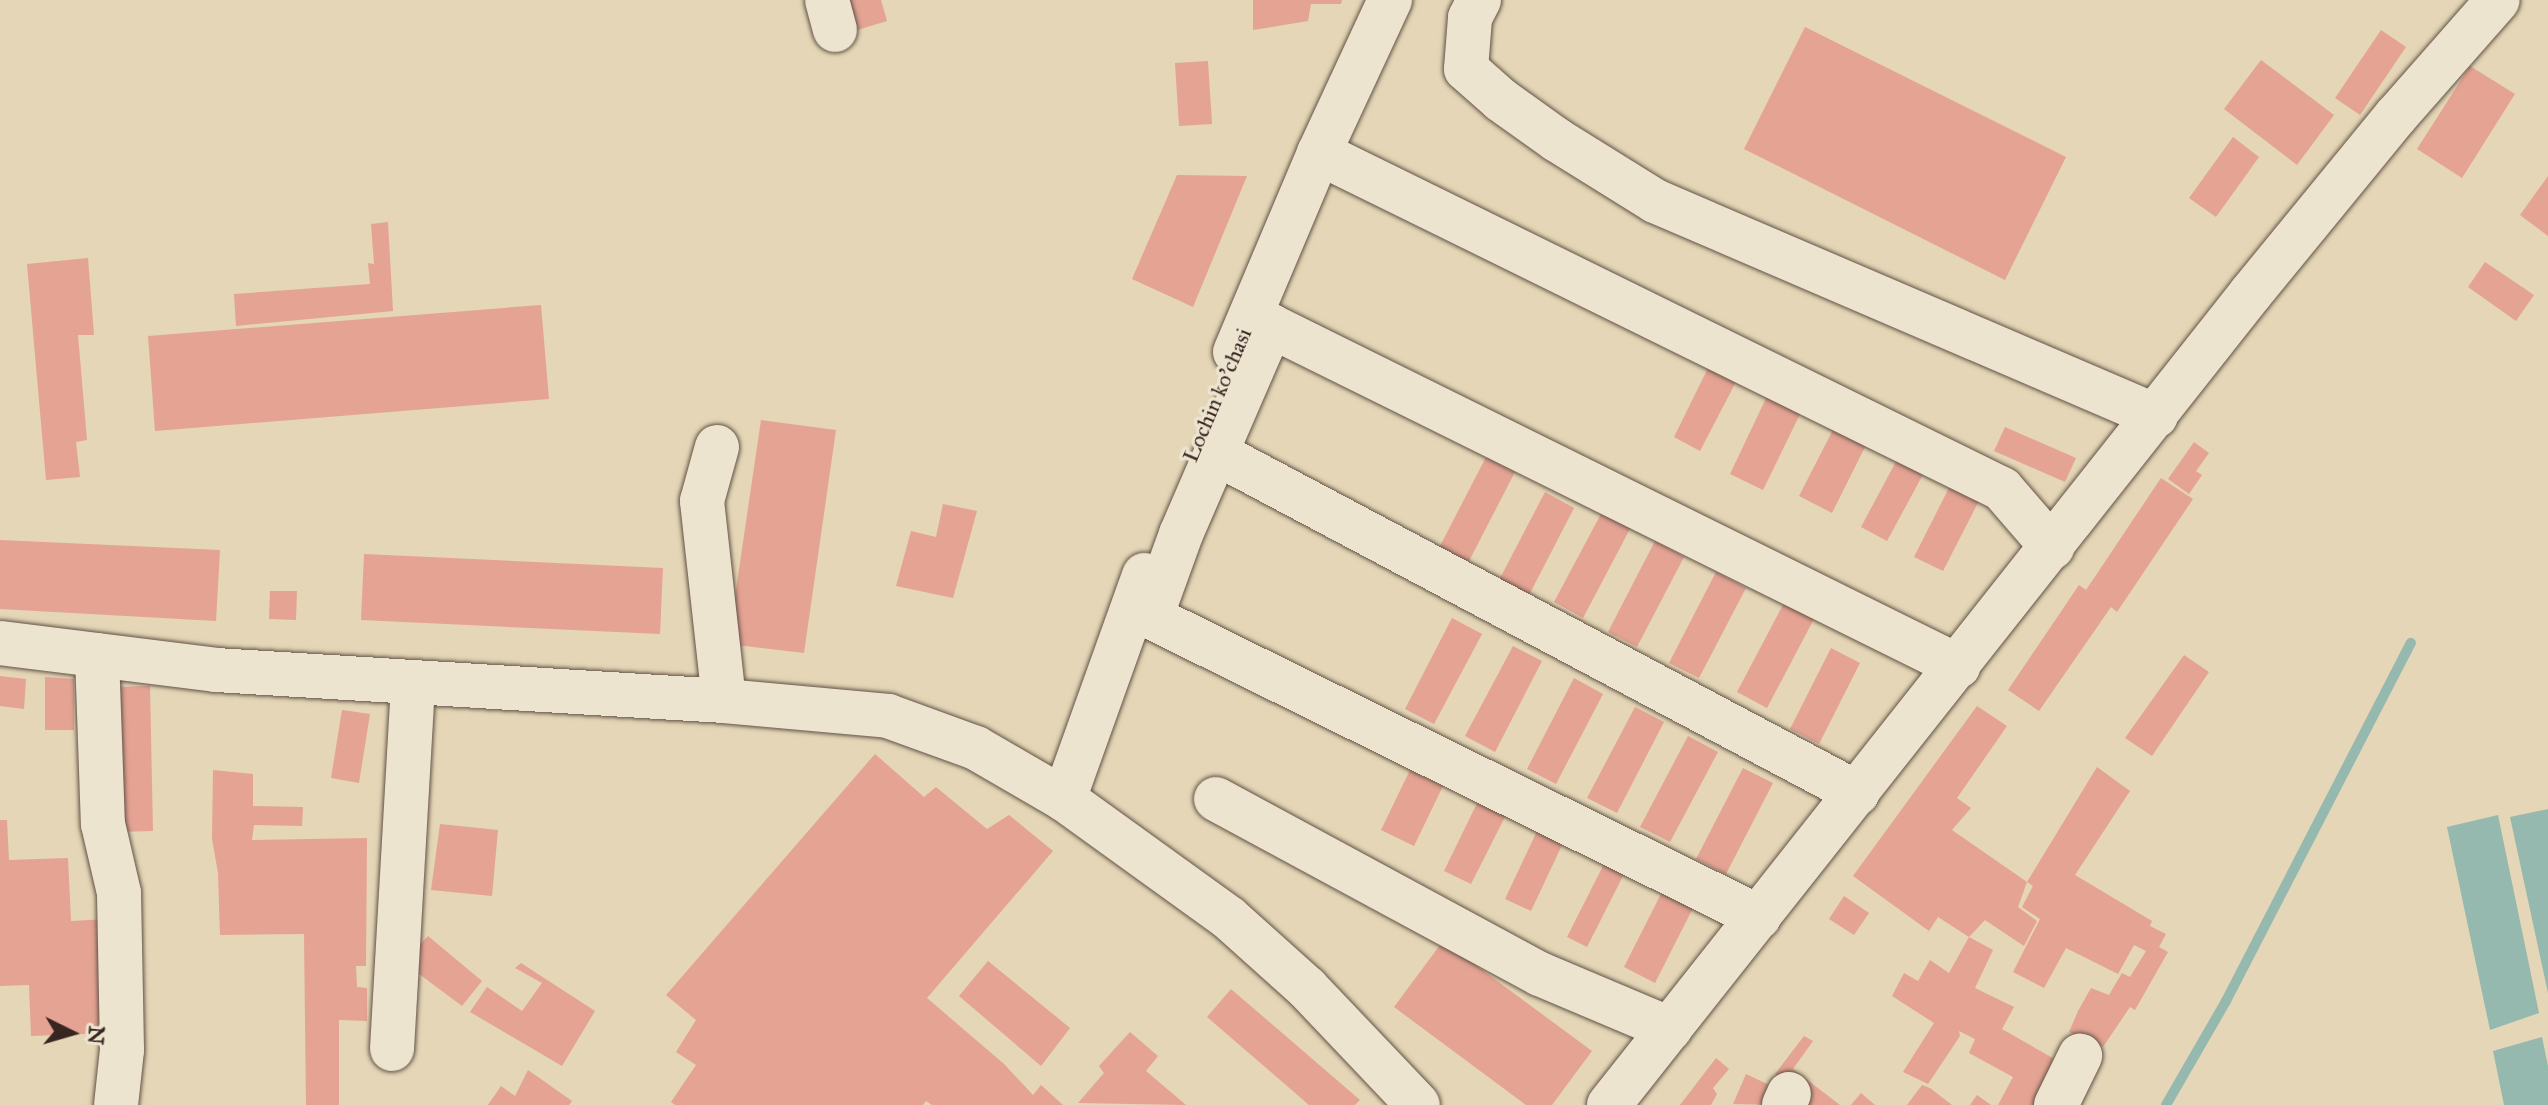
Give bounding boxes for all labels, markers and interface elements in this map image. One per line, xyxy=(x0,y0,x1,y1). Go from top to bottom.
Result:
street label: Lochin ko'chasi xyxy=(1177,324,1257,466)
north arrow xyxy=(32,993,112,1073)
text: N xyxy=(82,1025,111,1046)

